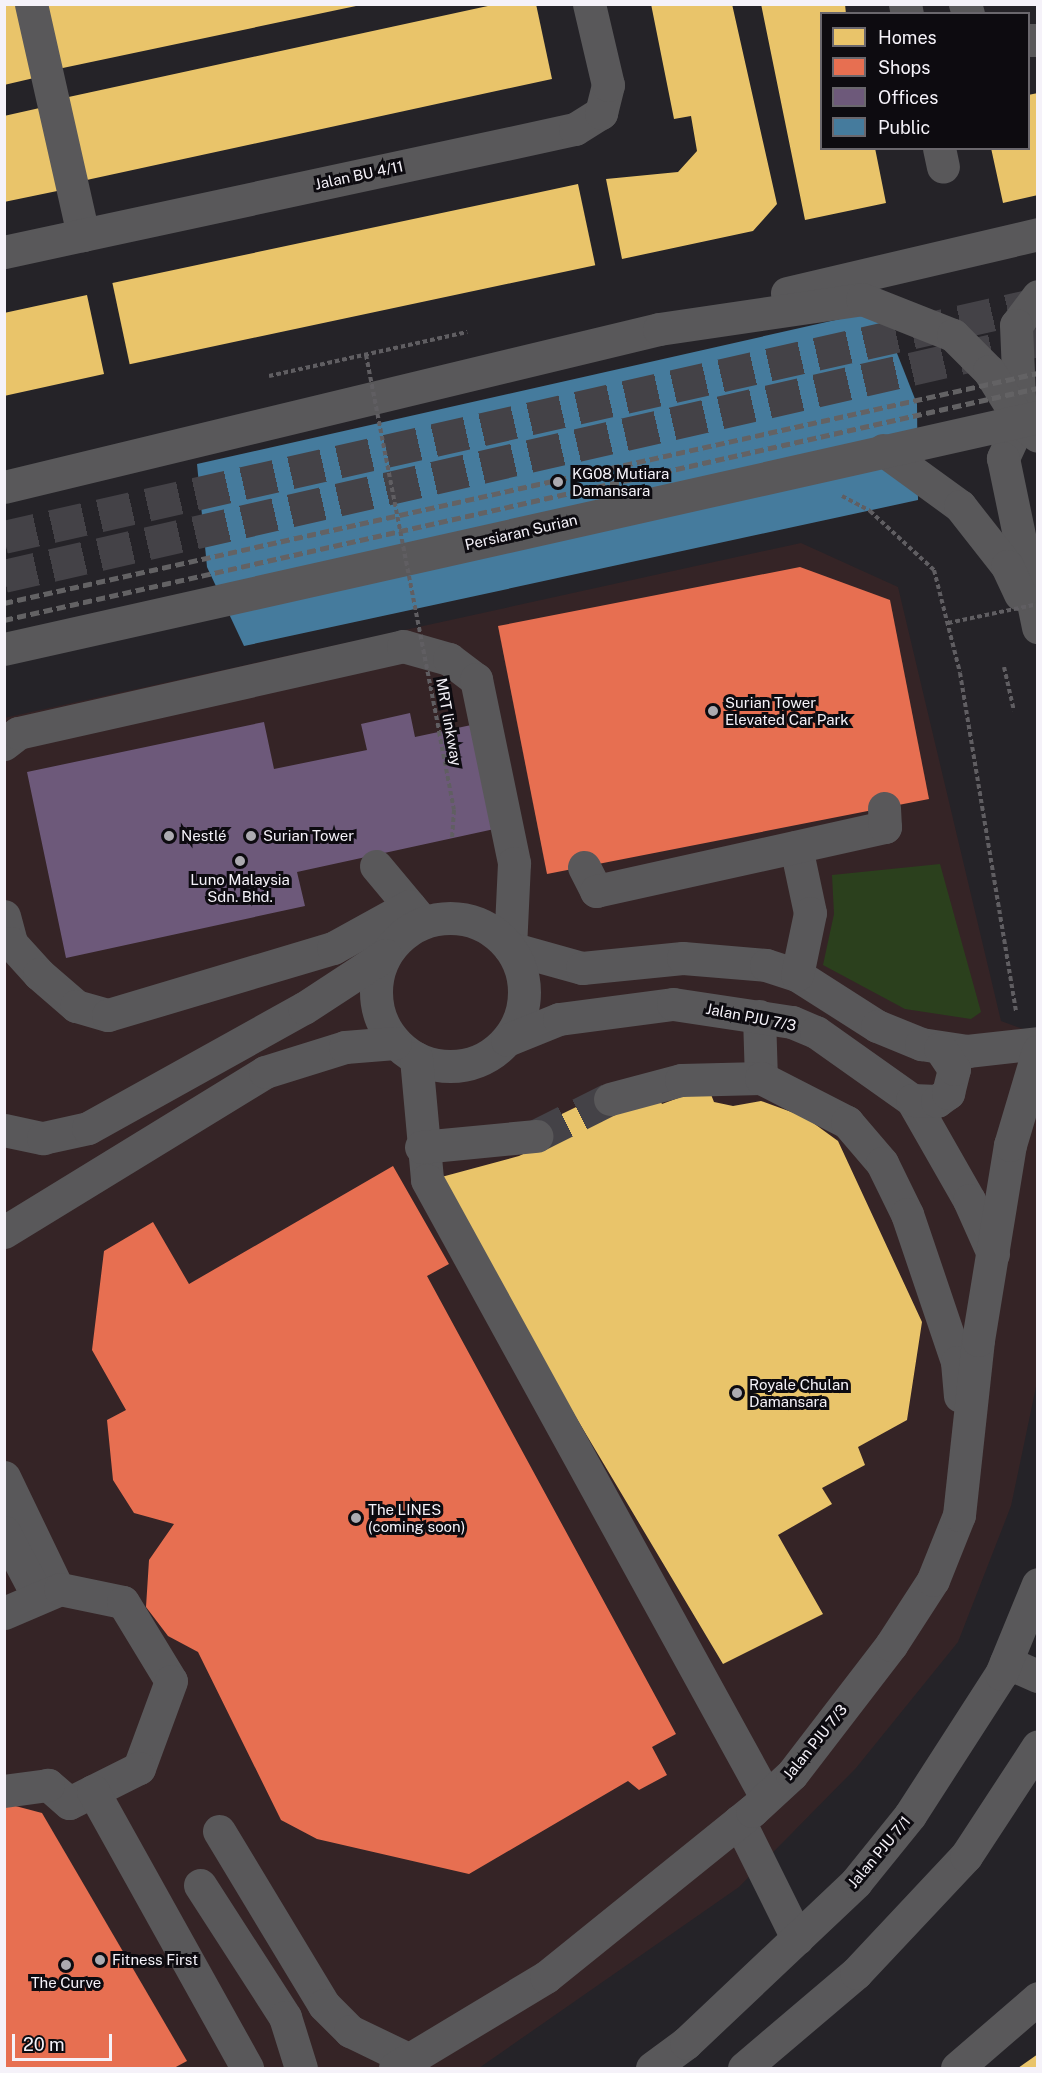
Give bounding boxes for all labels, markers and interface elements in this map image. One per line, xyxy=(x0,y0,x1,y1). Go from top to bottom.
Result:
legend xyxy=(820,12,1030,150)
text: Homes xyxy=(878,27,937,48)
text: Shops xyxy=(878,57,930,78)
text: Offices xyxy=(878,87,938,108)
text: Public xyxy=(878,117,930,138)
street label: Jalan BU 4/11 xyxy=(313,157,405,193)
place label: KG08 Mutiara Damansara xyxy=(572,464,669,499)
marker: KG08 Mutiara Damansara xyxy=(549,473,567,491)
street label: Persiaran Surian xyxy=(463,510,579,554)
street label: MRT linkway xyxy=(432,677,466,767)
place label: Surian Tower Elevated Car Park xyxy=(725,693,849,728)
marker: Surian Tower Elevated Car Park xyxy=(706,704,720,718)
place label: Nestlé xyxy=(181,827,227,845)
place label: Surian Tower xyxy=(263,827,354,845)
marker: Nestlé xyxy=(162,829,176,843)
marker: Surian Tower xyxy=(244,829,258,843)
marker: Luno Malaysia Sdn. Bhd. xyxy=(233,854,247,868)
place label: Luno Malaysia Sdn. Bhd. xyxy=(190,870,290,905)
street label: Jalan PJU 7/3 xyxy=(704,999,798,1035)
place label: Royale Chulan Damansara xyxy=(749,1375,849,1410)
marker: Royale Chulan Damansara xyxy=(730,1386,744,1400)
place label: The LINES (coming soon) xyxy=(368,1500,465,1535)
marker: The LINES (coming soon) xyxy=(349,1511,363,1525)
street label: Jalan PJU 7/3 xyxy=(779,1701,851,1783)
street label: Jalan PJU 7/1 xyxy=(844,1812,914,1892)
place label: Fitness First xyxy=(112,1951,198,1969)
marker: Fitness First xyxy=(93,1953,107,1967)
marker: The Curve xyxy=(59,1958,73,1972)
place label: The Curve xyxy=(31,1974,101,1992)
scale bar xyxy=(15,2022,116,2060)
text: 20 m xyxy=(23,2034,65,2055)

